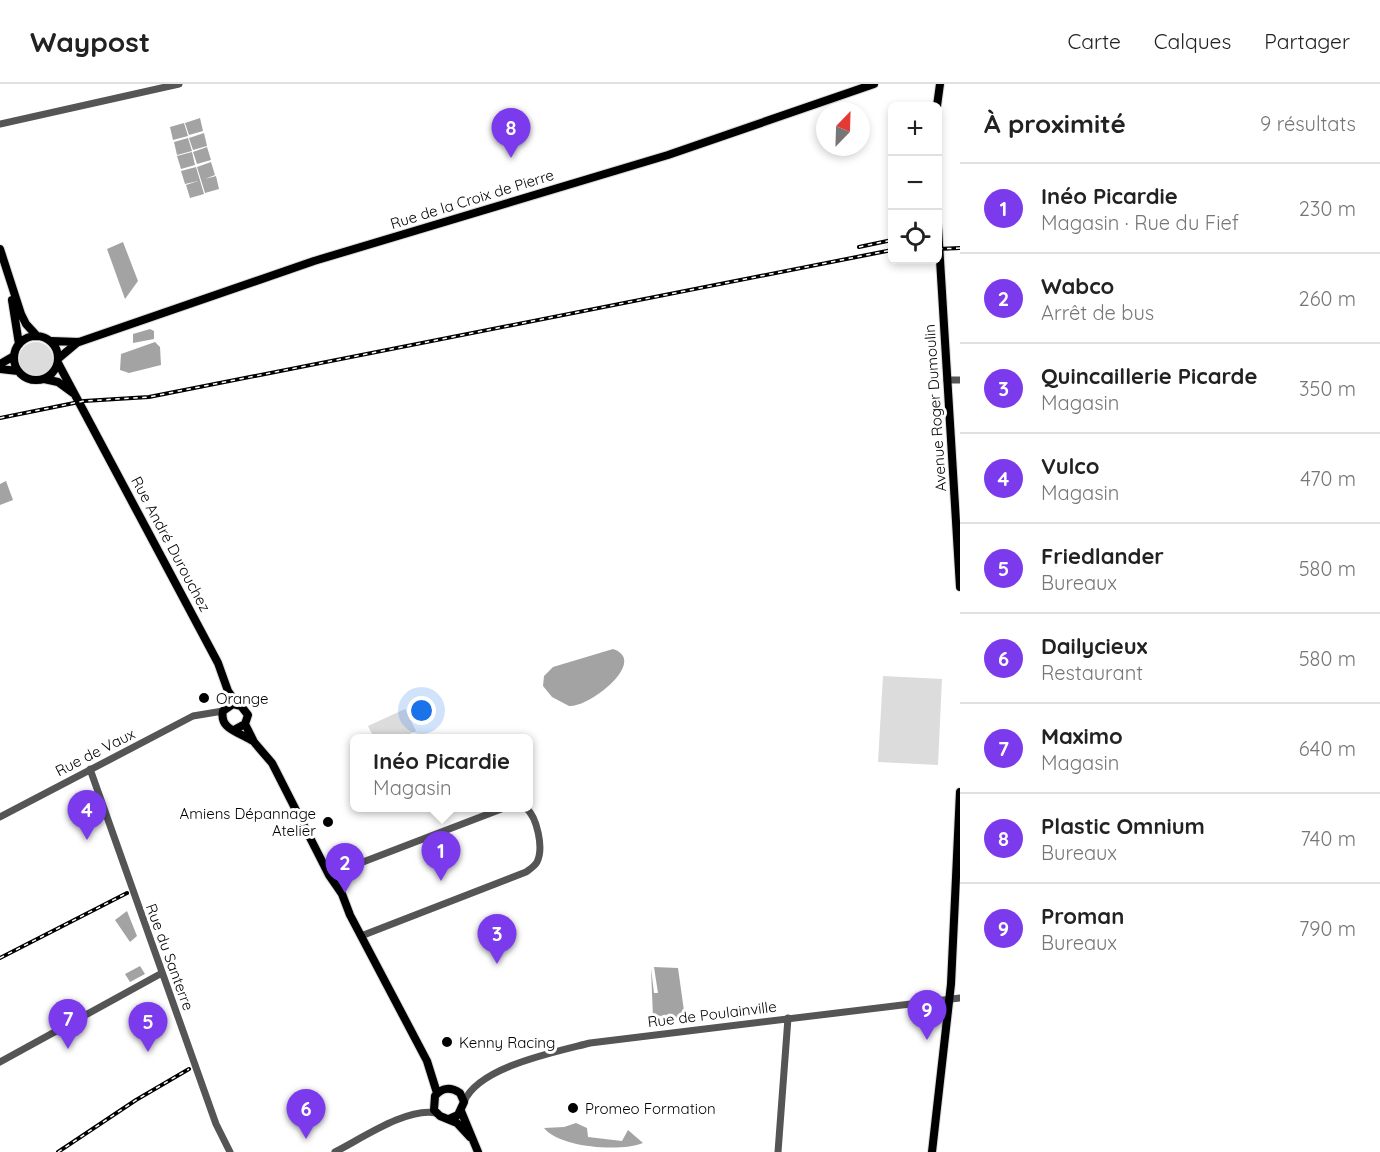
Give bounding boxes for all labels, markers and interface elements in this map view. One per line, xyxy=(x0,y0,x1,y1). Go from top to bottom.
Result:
text: Waypost xyxy=(30,24,150,59)
text: Carte xyxy=(1067,28,1121,54)
text: Calques xyxy=(1154,28,1231,54)
text: Partager xyxy=(1264,28,1350,54)
north arrow xyxy=(816,102,870,156)
map controls xyxy=(888,102,942,264)
button: + xyxy=(888,102,942,156)
text: À proximité xyxy=(984,107,1126,140)
pin: 8 xyxy=(492,109,530,158)
text: 9 résultats xyxy=(1260,111,1356,136)
button: − xyxy=(888,156,942,210)
street label: Rue de la Croix de Pierre xyxy=(388,165,556,233)
text: Inéo Picardie xyxy=(1041,182,1178,210)
text: 1 xyxy=(1000,196,1007,221)
text: 230 m xyxy=(1299,196,1356,221)
button: locate xyxy=(888,210,942,264)
text: Magasin · Rue du Fief xyxy=(1041,210,1239,235)
text: Wabco xyxy=(1041,272,1114,300)
text: 2 xyxy=(998,286,1009,311)
text: 260 m xyxy=(1299,286,1356,311)
text: Arrêt de bus xyxy=(1041,300,1154,325)
street label: Avenue Roger Dumoulin xyxy=(920,324,950,492)
text: Quincaillerie Picarde xyxy=(1041,362,1257,390)
text: 3 xyxy=(998,376,1009,401)
text: 350 m xyxy=(1299,376,1356,401)
text: Magasin xyxy=(1041,390,1119,415)
text: Vulco xyxy=(1041,452,1100,480)
text: 4 xyxy=(998,466,1009,491)
text: 470 m xyxy=(1300,466,1356,491)
street label: Rue André Durouchez xyxy=(127,473,215,615)
text: Magasin xyxy=(1041,480,1119,505)
text: Friedlander xyxy=(1041,542,1164,570)
text: 5 xyxy=(998,556,1009,581)
text: 580 m xyxy=(1299,556,1356,581)
text: Bureaux xyxy=(1041,570,1117,595)
text: Dailycieux xyxy=(1041,632,1147,660)
text: 6 xyxy=(998,646,1009,671)
text: 580 m xyxy=(1299,646,1356,671)
text: Restaurant xyxy=(1041,660,1143,685)
place label: Orange xyxy=(216,689,268,708)
marker: Orange xyxy=(197,691,211,705)
your location xyxy=(407,696,436,725)
text: Maximo xyxy=(1041,722,1123,750)
street label: Rue de Vaux xyxy=(52,724,138,780)
popup xyxy=(350,734,533,812)
text: 7 xyxy=(998,736,1009,761)
text: 640 m xyxy=(1299,736,1356,761)
text: Inéo Picardie xyxy=(373,747,510,775)
text: Magasin xyxy=(1041,750,1119,775)
text: Magasin xyxy=(373,775,451,800)
pin: 4 xyxy=(68,790,106,840)
place label: Amiens Dépannage Atelier xyxy=(180,804,316,840)
text: Plastic Omnium xyxy=(1041,812,1205,840)
marker: Amiens Dépannage Atelier xyxy=(321,815,335,829)
text: 8 xyxy=(998,826,1009,851)
text: 740 m xyxy=(1300,826,1356,851)
pin: 1 xyxy=(422,832,460,881)
text: Bureaux xyxy=(1041,840,1117,865)
pin: 2 xyxy=(326,844,364,893)
street label: Rue du Santerre xyxy=(142,901,198,1013)
text: Proman xyxy=(1041,902,1124,930)
pin: 3 xyxy=(478,914,516,964)
text: 9 xyxy=(998,916,1009,941)
text: 790 m xyxy=(1299,916,1356,941)
text: Bureaux xyxy=(1041,930,1117,955)
pin: 9 xyxy=(908,990,946,1040)
street label: Rue de Poulainville xyxy=(646,997,778,1031)
pin: 7 xyxy=(48,1000,88,1049)
pin: 5 xyxy=(128,1002,168,1052)
place label: Kenny Racing xyxy=(459,1033,555,1052)
marker: Kenny Racing xyxy=(440,1035,454,1049)
pin: 6 xyxy=(286,1090,326,1139)
place label: Promeo Formation xyxy=(585,1099,716,1118)
marker: Promeo Formation xyxy=(566,1101,580,1115)

